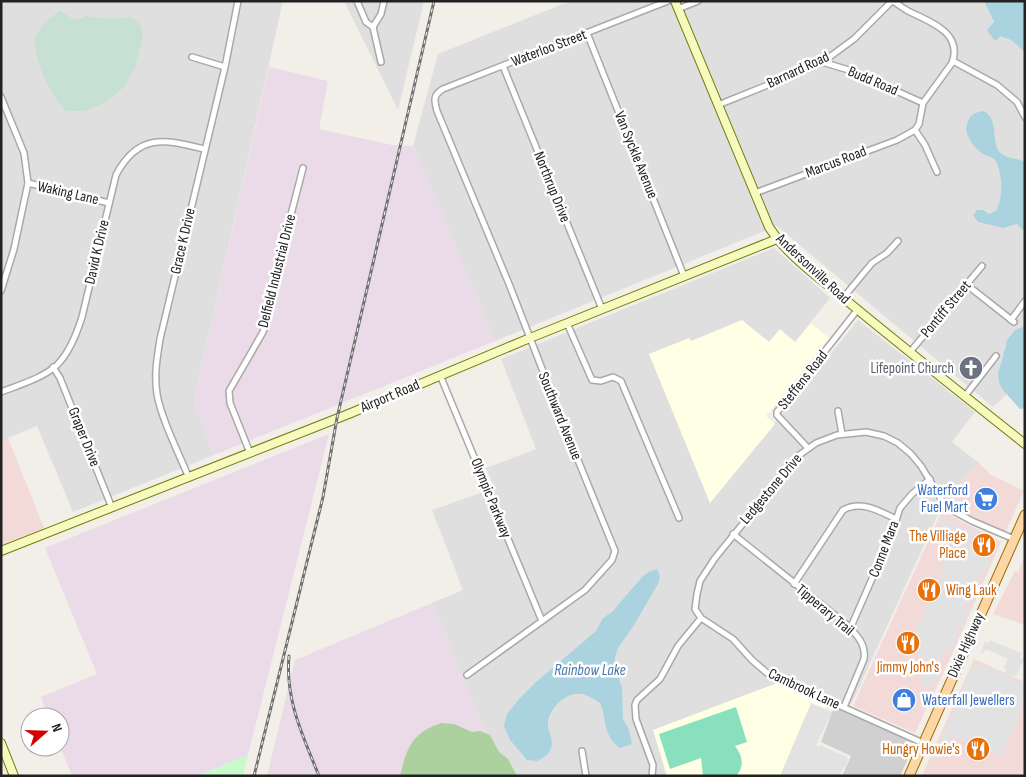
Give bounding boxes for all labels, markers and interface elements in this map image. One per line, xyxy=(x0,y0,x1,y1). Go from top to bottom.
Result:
street label: Waterloo Street xyxy=(509,25,590,71)
street label: Barnard Road xyxy=(764,47,832,93)
street label: Budd Road xyxy=(845,62,901,100)
street label: Van Syckle Avenue xyxy=(610,109,662,201)
street label: Marcus Road xyxy=(803,142,869,182)
street label: Northrup Drive xyxy=(529,149,575,225)
street label: Waking Lane xyxy=(36,177,100,209)
street label: Grace K Drive xyxy=(166,206,200,276)
street label: Delfield Industrial Drive xyxy=(254,212,300,330)
street label: David K Drive xyxy=(80,218,114,286)
street label: Andersonville Road xyxy=(771,229,854,308)
street label: Pontiff Street xyxy=(917,276,976,342)
street label: Steffens Road xyxy=(774,346,832,414)
church icon: Lifepoint Church xyxy=(958,355,984,381)
place label: Lifepoint Church xyxy=(870,359,954,378)
street label: Southward Avenue xyxy=(534,369,586,463)
street label: Airport Road xyxy=(357,375,422,417)
street label: Graper Drive xyxy=(63,404,105,470)
street label: Ledgestone Drive xyxy=(736,450,806,528)
street label: Olympic Parkway xyxy=(466,455,516,541)
place label: Waterford Fuel Mart xyxy=(917,481,968,517)
supermarket icon: Waterford Fuel Mart xyxy=(973,486,999,512)
street label: Conne Mara xyxy=(865,518,904,580)
place label: The Villiage Place xyxy=(909,527,966,563)
restaurant icon: The Villiage Place xyxy=(971,532,997,558)
restaurant icon: Wing Lauk xyxy=(916,577,942,603)
street label: Tipperary Trail xyxy=(792,580,858,640)
place label: Wing Lauk xyxy=(946,581,997,600)
street label: Dixie Highway xyxy=(943,609,989,681)
restaurant icon: Jimmy John's xyxy=(895,630,921,656)
place label: Jimmy John's xyxy=(876,658,939,677)
water label: Rainbow Lake xyxy=(554,661,626,680)
street label: Cambrook Lane xyxy=(765,664,843,714)
shop icon: Waterfall Jewellers xyxy=(891,687,917,713)
place label: Waterfall Jewellers xyxy=(922,691,1015,710)
north arrow xyxy=(20,707,70,757)
text: N xyxy=(47,721,66,734)
restaurant icon: Hungry Howie's xyxy=(965,736,991,762)
place label: Hungry Howie's xyxy=(882,740,960,759)

